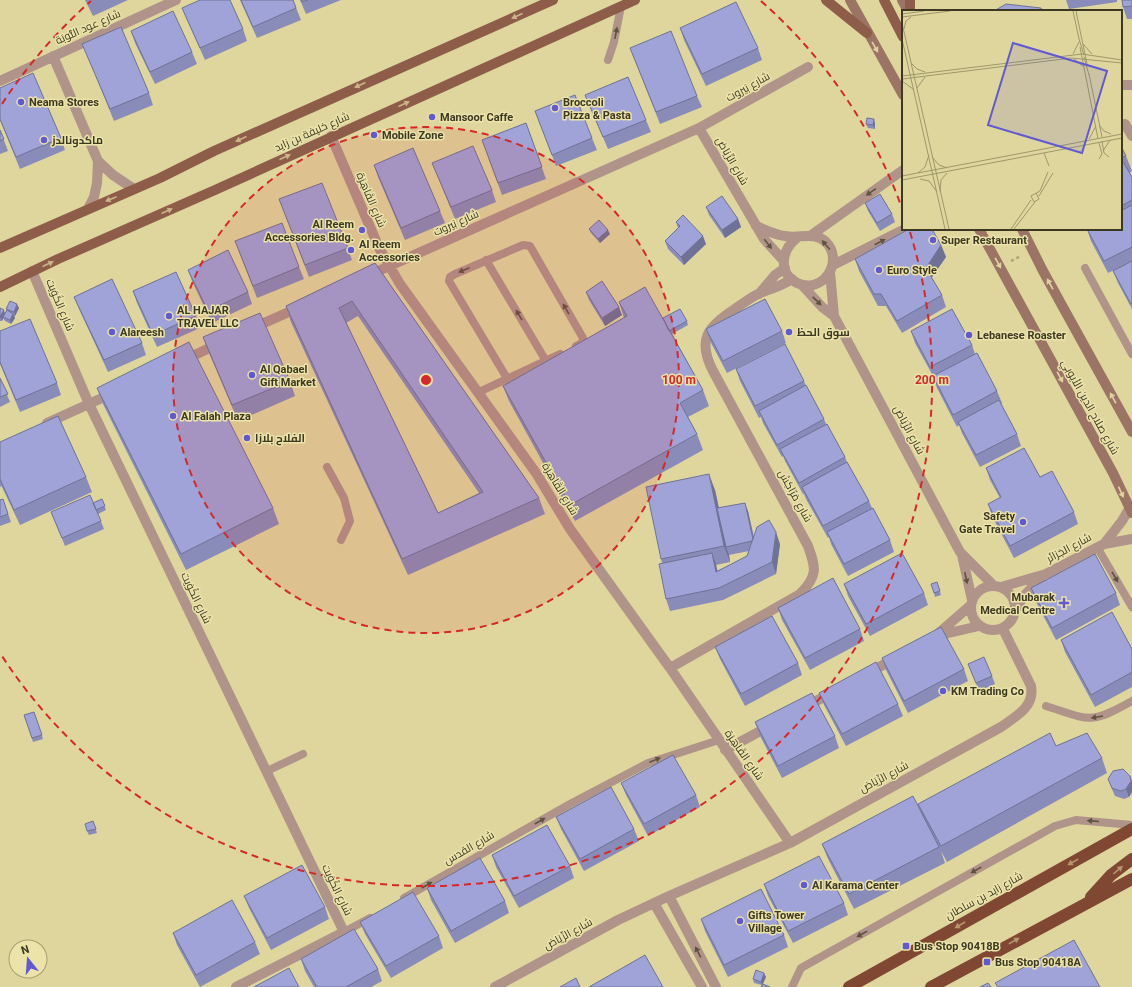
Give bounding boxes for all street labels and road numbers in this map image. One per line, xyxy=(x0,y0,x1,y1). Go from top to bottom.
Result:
street label: شارع عود التُّوبَة xyxy=(53,7,123,48)
street label: شارع بَيروت xyxy=(724,70,773,105)
street label: شارع خليفة بن زايد xyxy=(272,110,352,155)
street label: شارع الرِّيَاض xyxy=(712,134,751,188)
street label: شارع القَاهِرَة xyxy=(353,170,388,230)
street label: شارع بَيروت xyxy=(431,207,481,240)
street label: شارع الكُوَيت xyxy=(42,277,77,333)
street label: شارع صلاح الدين الأيوبي xyxy=(1057,357,1122,458)
street label: شارع الرِّيَاض xyxy=(890,403,928,457)
street label: شارع القَاهِرَة xyxy=(538,460,581,518)
street label: شارع مَرّاكِش xyxy=(774,468,815,525)
street label: شارع الجَزائر xyxy=(1043,531,1094,567)
street label: شارع الكُوَيت xyxy=(177,570,215,626)
street label: شارع القَاهِرَة xyxy=(721,727,766,783)
street label: شارع الرِّيَاض xyxy=(857,758,911,796)
street label: شارع القدس xyxy=(441,828,497,869)
street label: شارع الكُوَيت xyxy=(318,862,356,918)
street label: شارع زايد بن سلطان xyxy=(943,869,1025,923)
street label: شارع الرِّيَاض xyxy=(541,915,595,954)

